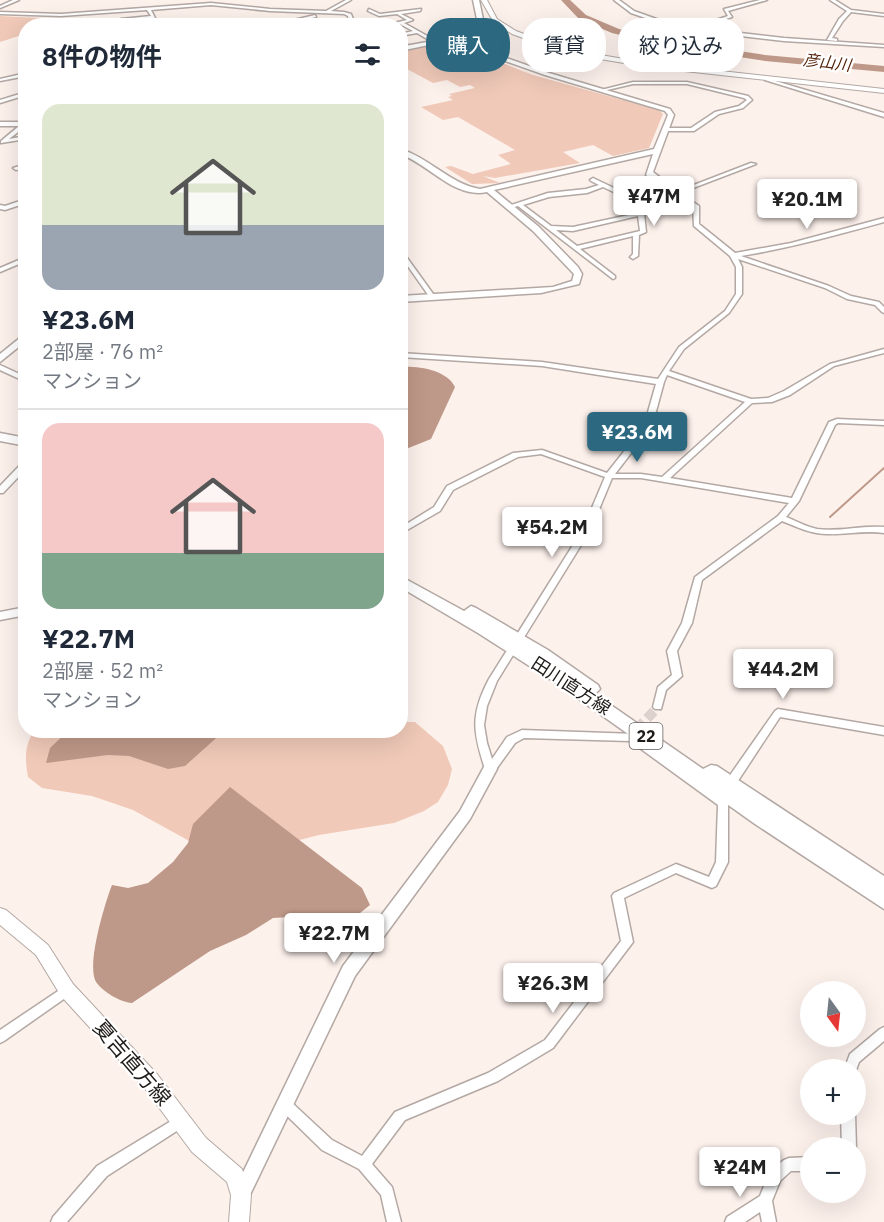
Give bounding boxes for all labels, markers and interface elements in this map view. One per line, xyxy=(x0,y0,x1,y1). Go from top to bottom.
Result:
chip: 購入 xyxy=(426,18,510,72)
chip: 賃貸 xyxy=(522,18,606,72)
chip: 絞り込み xyxy=(618,18,744,72)
icon: filters xyxy=(351,38,384,71)
text: 8件の物件 xyxy=(42,39,162,73)
water label: 彦山川 xyxy=(802,49,854,75)
icon: home xyxy=(159,143,267,251)
pin: ¥47M xyxy=(618,176,690,227)
pin: ¥20.1M xyxy=(758,179,856,230)
text: ¥47M xyxy=(627,182,681,209)
text: ¥20.1M xyxy=(771,185,843,212)
text: ¥23.6M xyxy=(42,302,135,336)
text: 2部屋 · 76 m² xyxy=(42,338,163,365)
text: マンション xyxy=(42,367,142,394)
pin: ¥23.6M xyxy=(588,412,686,463)
text: ¥23.6M xyxy=(601,418,673,445)
icon: home xyxy=(159,462,267,570)
pin: ¥54.2M xyxy=(503,507,601,558)
text: ¥54.2M xyxy=(516,513,588,540)
text: ¥22.7M xyxy=(42,621,135,655)
pin: ¥44.2M xyxy=(734,649,832,700)
street label: 田川直方線 xyxy=(527,651,615,720)
text: ¥44.2M xyxy=(747,655,819,682)
text: 2部屋 · 52 m² xyxy=(42,657,163,684)
text: マンション xyxy=(42,686,142,713)
road number: 22 xyxy=(630,723,662,749)
pin: ¥22.7M xyxy=(285,913,383,964)
text: ¥22.7M xyxy=(298,919,370,946)
pin: ¥26.3M xyxy=(504,963,602,1014)
text: ¥26.3M xyxy=(517,969,589,996)
north arrow xyxy=(800,981,866,1047)
map controls xyxy=(800,981,866,1203)
street label: 夏吉直方線 xyxy=(88,1014,178,1111)
button: + xyxy=(800,1059,866,1125)
button: − xyxy=(800,1137,866,1203)
pin: ¥24M xyxy=(704,1147,776,1198)
text: ¥24M xyxy=(713,1153,767,1180)

